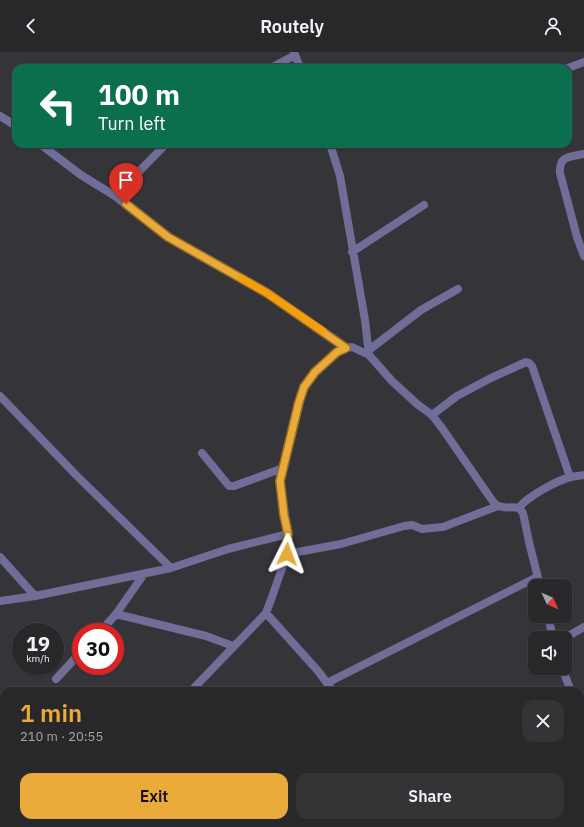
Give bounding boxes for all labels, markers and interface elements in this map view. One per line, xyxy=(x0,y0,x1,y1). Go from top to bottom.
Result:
icon: back xyxy=(20,15,42,37)
text: Routely xyxy=(260,15,324,38)
icon: person xyxy=(542,15,564,37)
text: 100 m xyxy=(98,76,180,113)
icon: left xyxy=(32,80,84,132)
text: Turn left xyxy=(98,112,166,135)
pin xyxy=(109,163,143,204)
icon: arrive xyxy=(115,169,137,191)
position arrow xyxy=(266,533,308,575)
north arrow xyxy=(528,579,572,623)
map controls xyxy=(528,579,572,675)
speed limit sign: 30 xyxy=(72,623,124,675)
text: 19 xyxy=(26,630,50,657)
button: sound xyxy=(528,631,572,675)
text: km/h xyxy=(26,652,50,665)
text: 1 min xyxy=(20,697,82,729)
button: close xyxy=(522,700,564,742)
text: 210 m · 20:55 xyxy=(20,728,103,745)
button: Exit xyxy=(20,773,288,819)
button: Share xyxy=(296,773,564,819)

